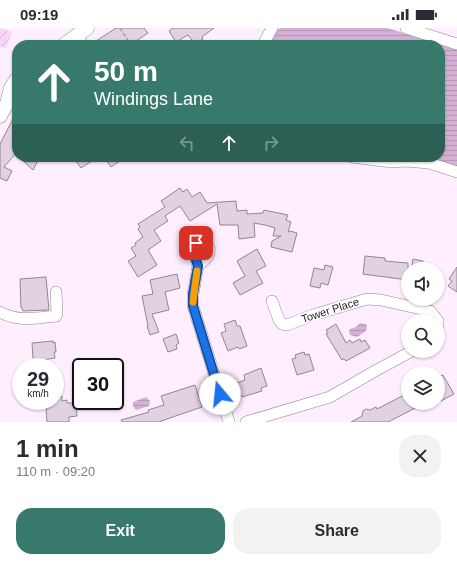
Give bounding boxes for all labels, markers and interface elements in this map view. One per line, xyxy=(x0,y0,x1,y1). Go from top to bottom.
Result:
text: 09:19 xyxy=(20,6,58,23)
icon: ahead xyxy=(28,56,80,108)
text: 50 m xyxy=(94,56,158,87)
text: Windings Lane xyxy=(94,89,213,109)
icon: left xyxy=(176,132,198,154)
icon: ahead xyxy=(218,132,240,154)
icon: right xyxy=(260,132,282,154)
pin xyxy=(179,226,213,260)
icon: arrive xyxy=(185,232,207,254)
map controls xyxy=(401,262,445,410)
button: sound xyxy=(401,262,445,306)
street label: Tower Place xyxy=(300,295,360,325)
button: search xyxy=(401,314,445,358)
speed limit sign: 30 xyxy=(72,358,124,410)
button: layers xyxy=(401,366,445,410)
text: 29 xyxy=(27,368,49,390)
position arrow xyxy=(199,373,241,415)
text: km/h xyxy=(27,388,49,399)
text: 1 min xyxy=(16,435,79,462)
button: close xyxy=(399,435,441,477)
text: 110 m · 09:20 xyxy=(16,464,95,479)
button: Exit xyxy=(16,508,225,554)
button: Share xyxy=(233,508,441,554)

